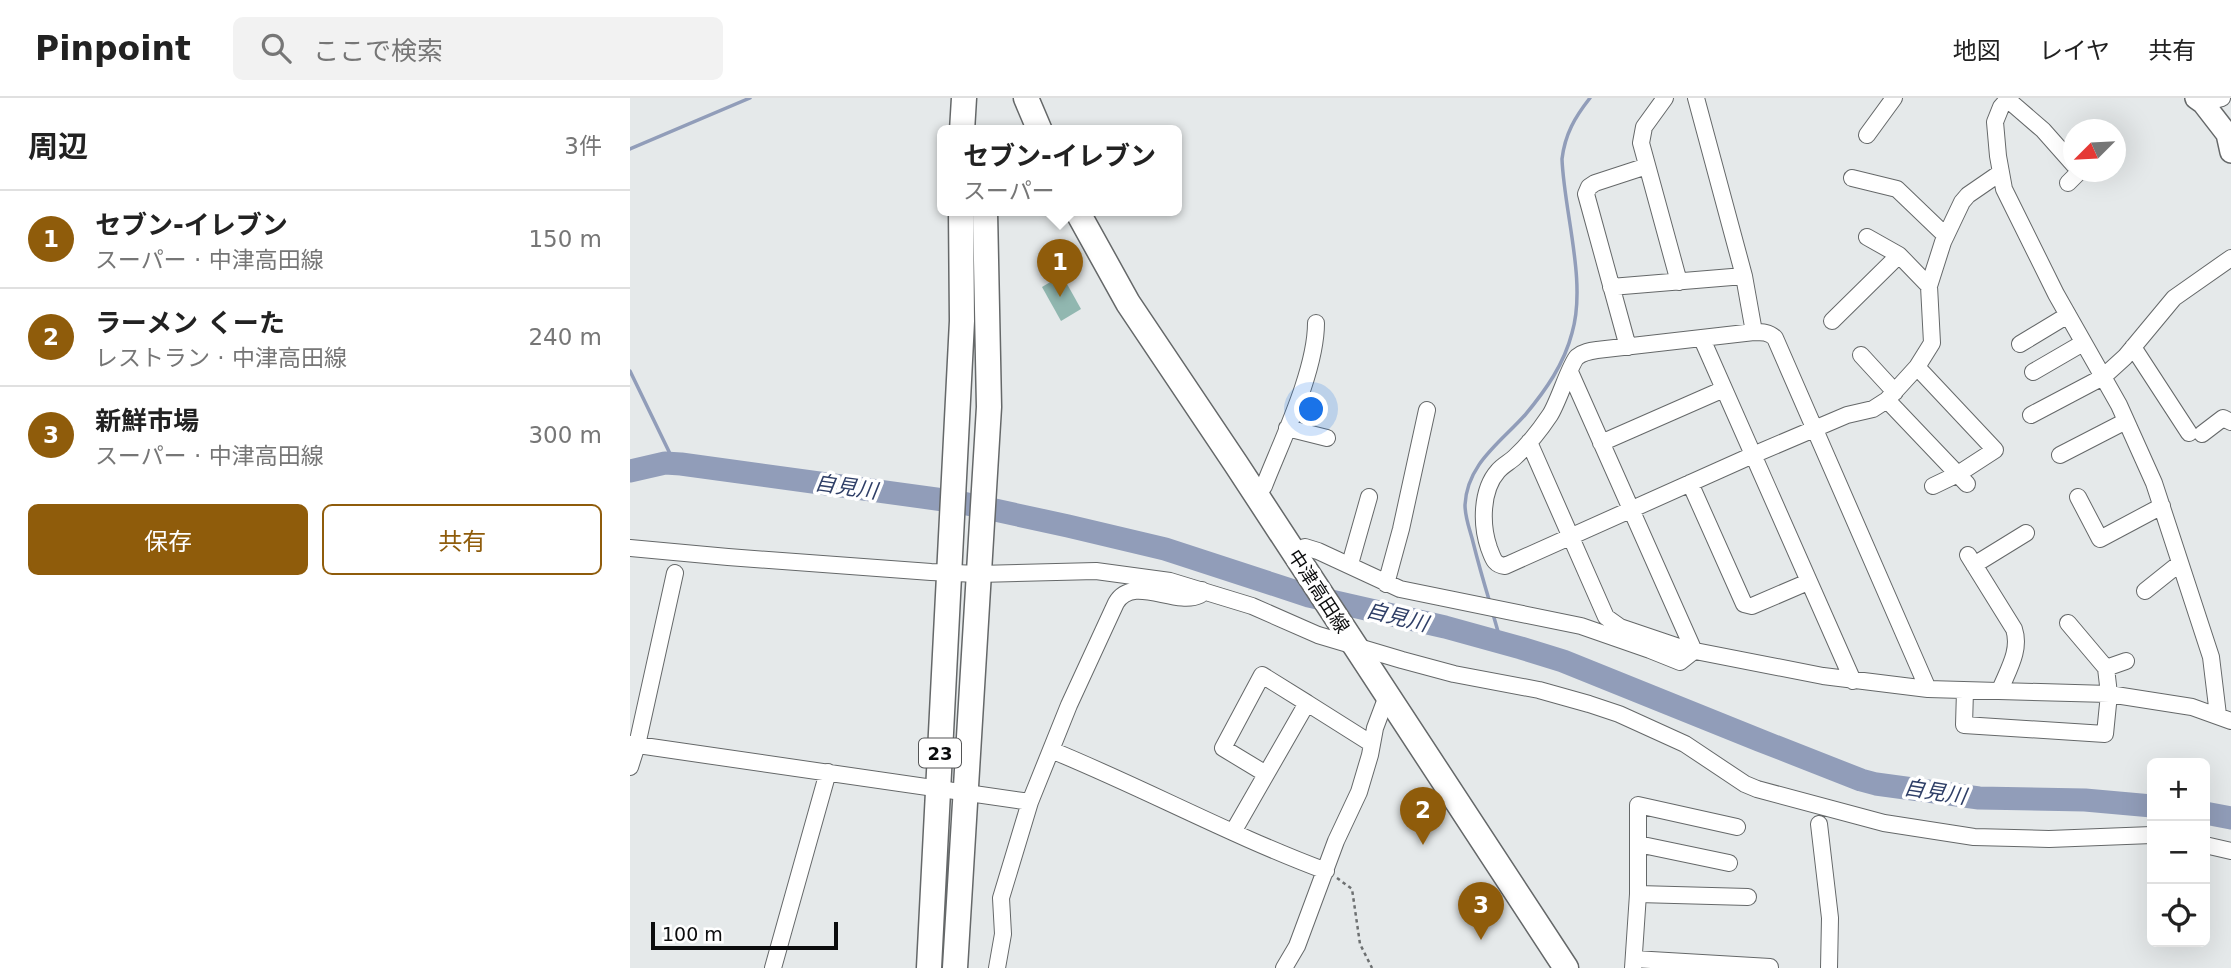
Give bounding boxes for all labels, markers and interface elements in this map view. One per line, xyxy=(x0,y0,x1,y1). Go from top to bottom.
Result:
search box xyxy=(233,17,723,80)
text: Pinpoint xyxy=(35,29,191,68)
icon: search xyxy=(257,29,295,67)
text: ここで検索 xyxy=(313,36,443,66)
text: 地図 xyxy=(1953,37,2001,65)
text: レイヤ xyxy=(2039,37,2110,65)
text: 共有 xyxy=(2148,37,2196,65)
north arrow xyxy=(2063,119,2126,182)
popup xyxy=(937,125,1182,216)
text: 周辺 xyxy=(28,129,88,164)
text: 3件 xyxy=(564,133,602,159)
text: セブン-イレブン xyxy=(963,141,1156,171)
text: スーパー xyxy=(963,178,1055,204)
text: セブン-イレブン xyxy=(95,210,288,240)
text: 1 xyxy=(43,226,59,252)
text: 150 m xyxy=(528,226,602,252)
pin: 1 xyxy=(1037,239,1083,297)
text: スーパー · 中津高田線 xyxy=(95,247,324,273)
text: ラーメン くーた xyxy=(95,308,285,338)
text: 2 xyxy=(43,324,59,350)
text: 240 m xyxy=(528,324,602,350)
text: レストラン · 中津高田線 xyxy=(95,345,347,371)
your location xyxy=(1294,392,1328,426)
text: 新鮮市場 xyxy=(95,406,199,436)
text: 3 xyxy=(43,422,59,448)
text: 300 m xyxy=(528,422,602,448)
text: スーパー · 中津高田線 xyxy=(95,443,324,469)
water label: 自見川 xyxy=(813,471,881,504)
button: 保存 xyxy=(28,504,308,575)
button: 共有 xyxy=(322,504,602,575)
street label: 中津高田線 xyxy=(1284,545,1354,637)
water label: 自見川 xyxy=(1364,598,1432,637)
road number: 23 xyxy=(919,738,961,768)
map controls xyxy=(2147,758,2210,947)
button: + xyxy=(2147,758,2210,821)
water label: 自見川 xyxy=(1902,775,1970,809)
pin: 2 xyxy=(1400,787,1446,845)
button: − xyxy=(2147,821,2210,884)
pin: 3 xyxy=(1458,882,1504,940)
button: locate xyxy=(2147,884,2210,947)
scale bar xyxy=(651,919,838,951)
text: 100 m xyxy=(662,923,723,945)

